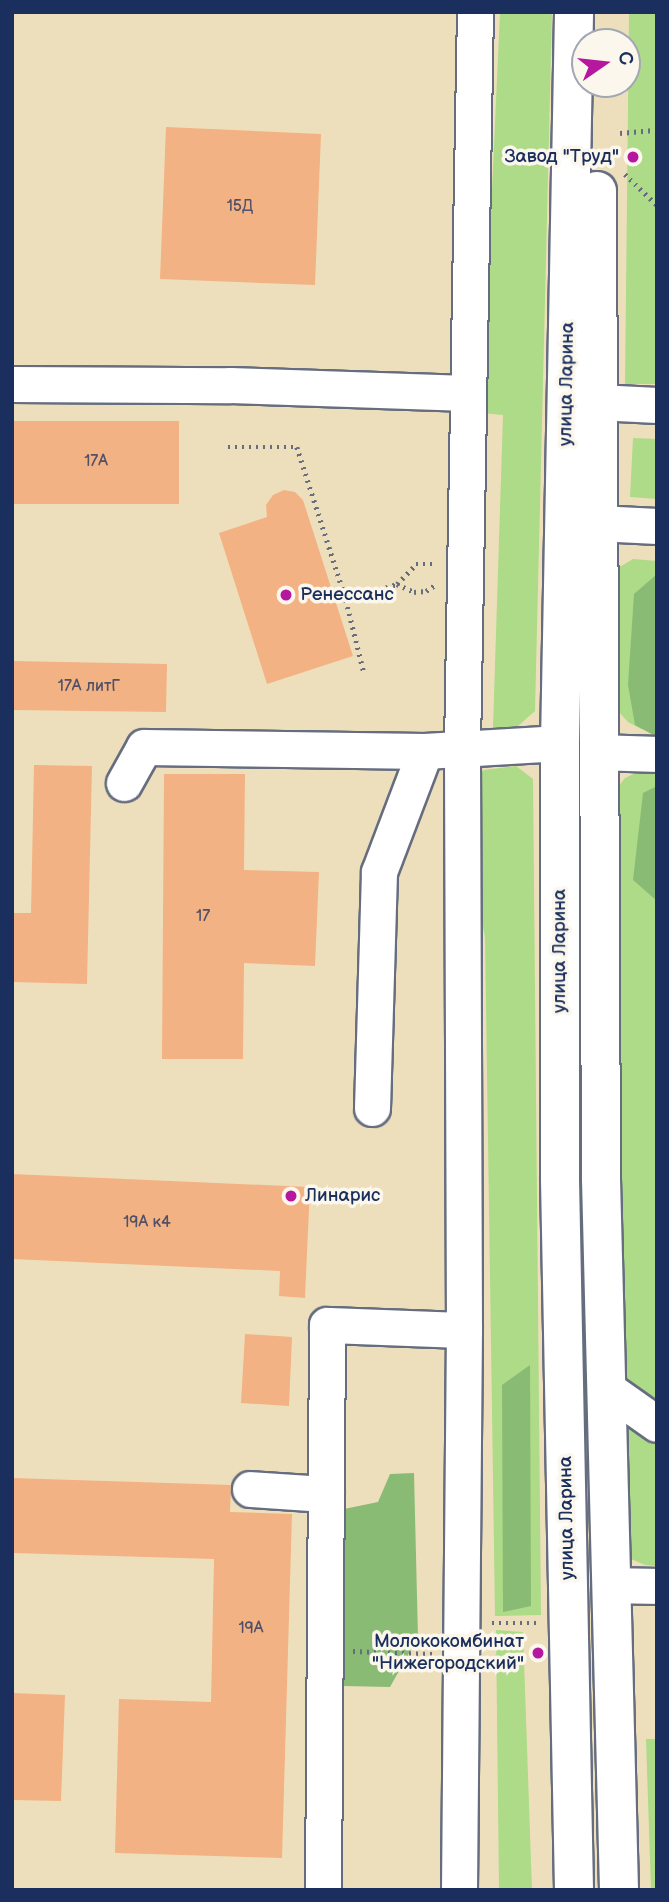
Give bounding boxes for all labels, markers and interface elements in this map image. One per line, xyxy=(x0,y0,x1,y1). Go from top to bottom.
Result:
north arrow xyxy=(571,28,641,98)
text: С xyxy=(612,49,638,67)
place label: Завод "Труд" xyxy=(504,146,619,168)
marker: Завод "Труд" xyxy=(625,149,641,165)
house number: 15Д xyxy=(227,197,253,217)
street label: улица Ларина xyxy=(555,322,579,446)
house number: 17А xyxy=(84,452,108,472)
place label: Ренессанс xyxy=(300,584,394,606)
marker: Ренессанс xyxy=(278,587,294,603)
house number: 17А литГ xyxy=(58,677,120,697)
street label: улица Ларина xyxy=(549,889,571,1013)
house number: 17 xyxy=(196,907,210,927)
place label: Линарис xyxy=(305,1185,380,1207)
marker: Линарис xyxy=(283,1188,299,1204)
house number: 19А к4 xyxy=(123,1213,171,1233)
street label: улица Ларина xyxy=(555,1456,579,1580)
house number: 19А xyxy=(238,1619,264,1639)
place label: Молококомбинат "Нижегородский" xyxy=(372,1631,524,1675)
marker: Молококомбинат "Нижегородский" xyxy=(530,1645,546,1661)

